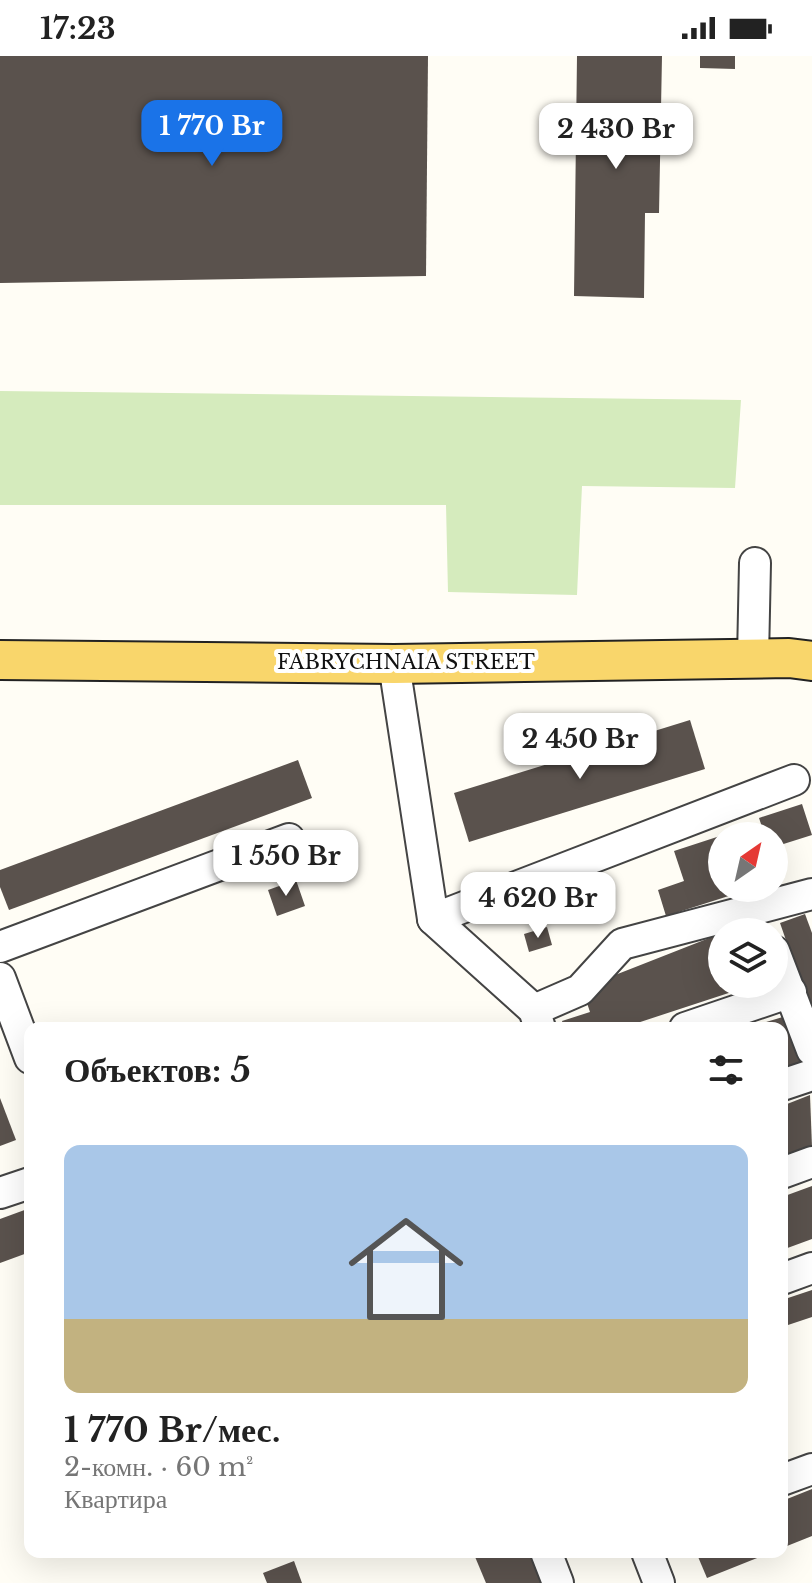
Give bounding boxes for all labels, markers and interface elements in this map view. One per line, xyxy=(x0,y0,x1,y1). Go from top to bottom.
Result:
text: 17:23 xyxy=(40,10,116,47)
pin: 1 770 Br xyxy=(129,100,295,168)
pin: 2 430 Br xyxy=(533,103,699,171)
text: 1 770 Br xyxy=(159,110,265,142)
text: 2 430 Br xyxy=(557,113,675,145)
street label: FABRYCHNAIA STREET xyxy=(277,650,535,674)
pin: 2 450 Br xyxy=(497,713,663,781)
text: 2 450 Br xyxy=(522,723,638,755)
north arrow xyxy=(708,822,788,902)
map controls xyxy=(708,822,788,998)
pin: 1 550 Br xyxy=(203,830,369,898)
text: 1 550 Br xyxy=(231,840,341,872)
pin: 4 620 Br xyxy=(455,872,621,940)
text: 4 620 Br xyxy=(479,882,597,914)
button: layers xyxy=(708,918,788,998)
icon: filters xyxy=(704,1048,748,1092)
text: Объектов: 5 xyxy=(64,1049,251,1091)
icon: home xyxy=(334,1197,478,1341)
text: 1 770 Br/мес. xyxy=(64,1409,281,1451)
text: 2-комн. · 60 m² xyxy=(64,1451,254,1483)
text: Квартира xyxy=(64,1483,167,1515)

